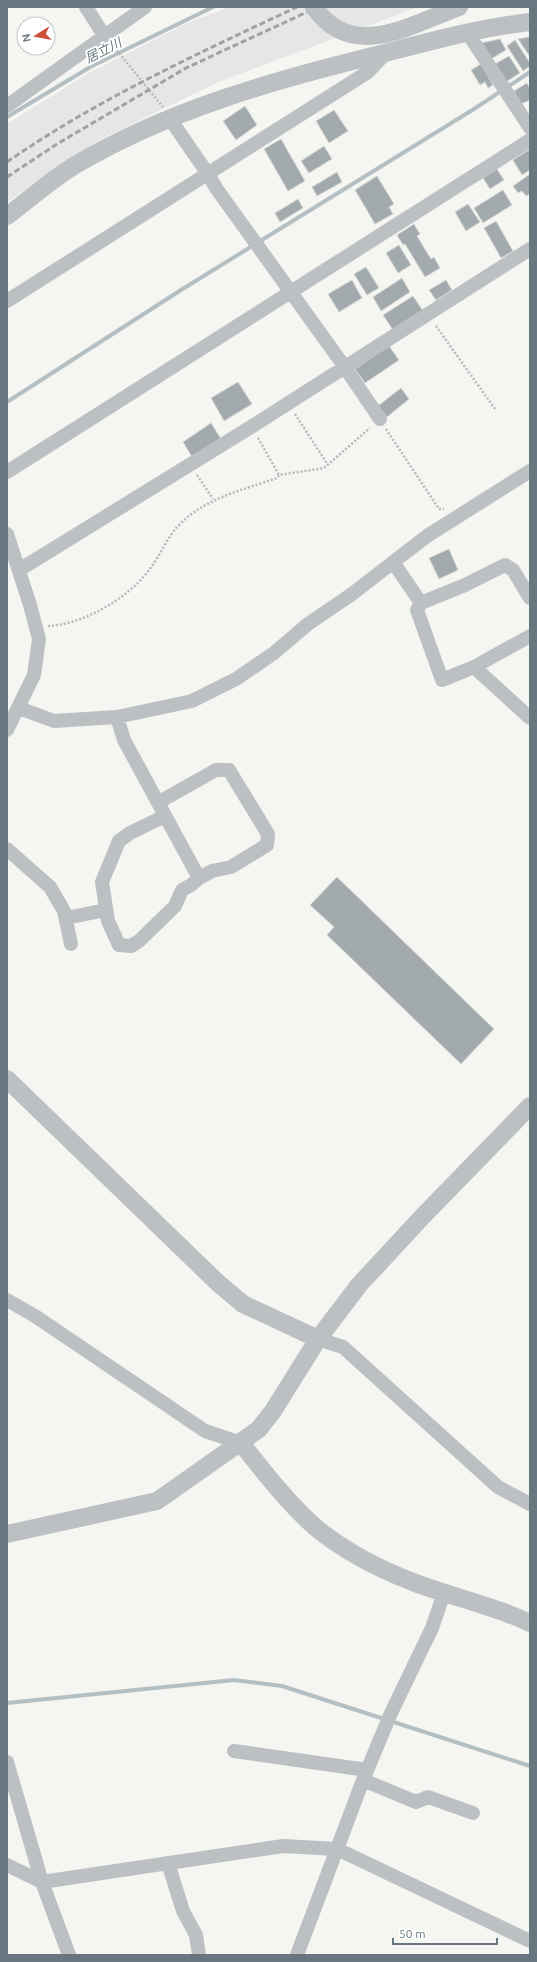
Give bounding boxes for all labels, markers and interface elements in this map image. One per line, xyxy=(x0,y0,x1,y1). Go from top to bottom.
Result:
north arrow xyxy=(16,16,56,56)
text: N xyxy=(20,33,33,43)
water label: 居立川 xyxy=(82,34,125,65)
scale bar xyxy=(393,1920,497,1946)
text: 50 m xyxy=(399,1927,426,1940)

